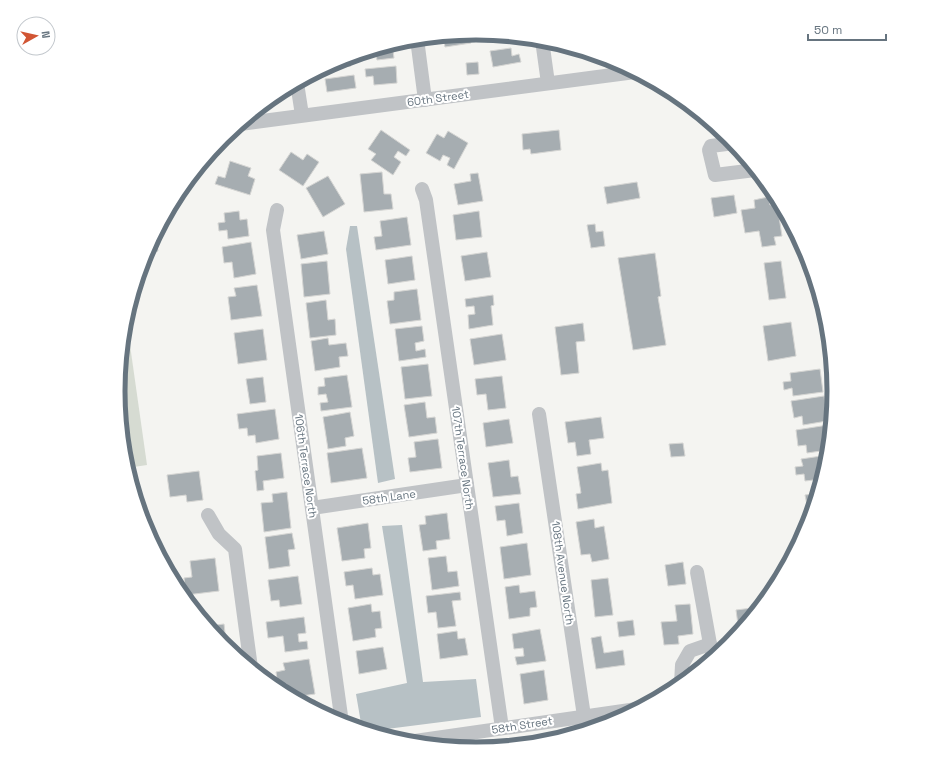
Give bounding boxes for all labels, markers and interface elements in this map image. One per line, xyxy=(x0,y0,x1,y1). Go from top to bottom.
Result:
north arrow xyxy=(16,16,56,56)
scale bar xyxy=(808,16,886,42)
text: 50 m xyxy=(814,22,842,38)
text: N xyxy=(38,30,53,39)
street label: 60th Street xyxy=(406,87,470,109)
street label: 107th Terrace North xyxy=(449,405,477,511)
street label: 106th Terrace North xyxy=(292,413,320,519)
street label: 58th Lane xyxy=(361,486,417,508)
street label: 108th Avenue North xyxy=(549,520,577,626)
street label: 58th Street xyxy=(490,713,554,737)

